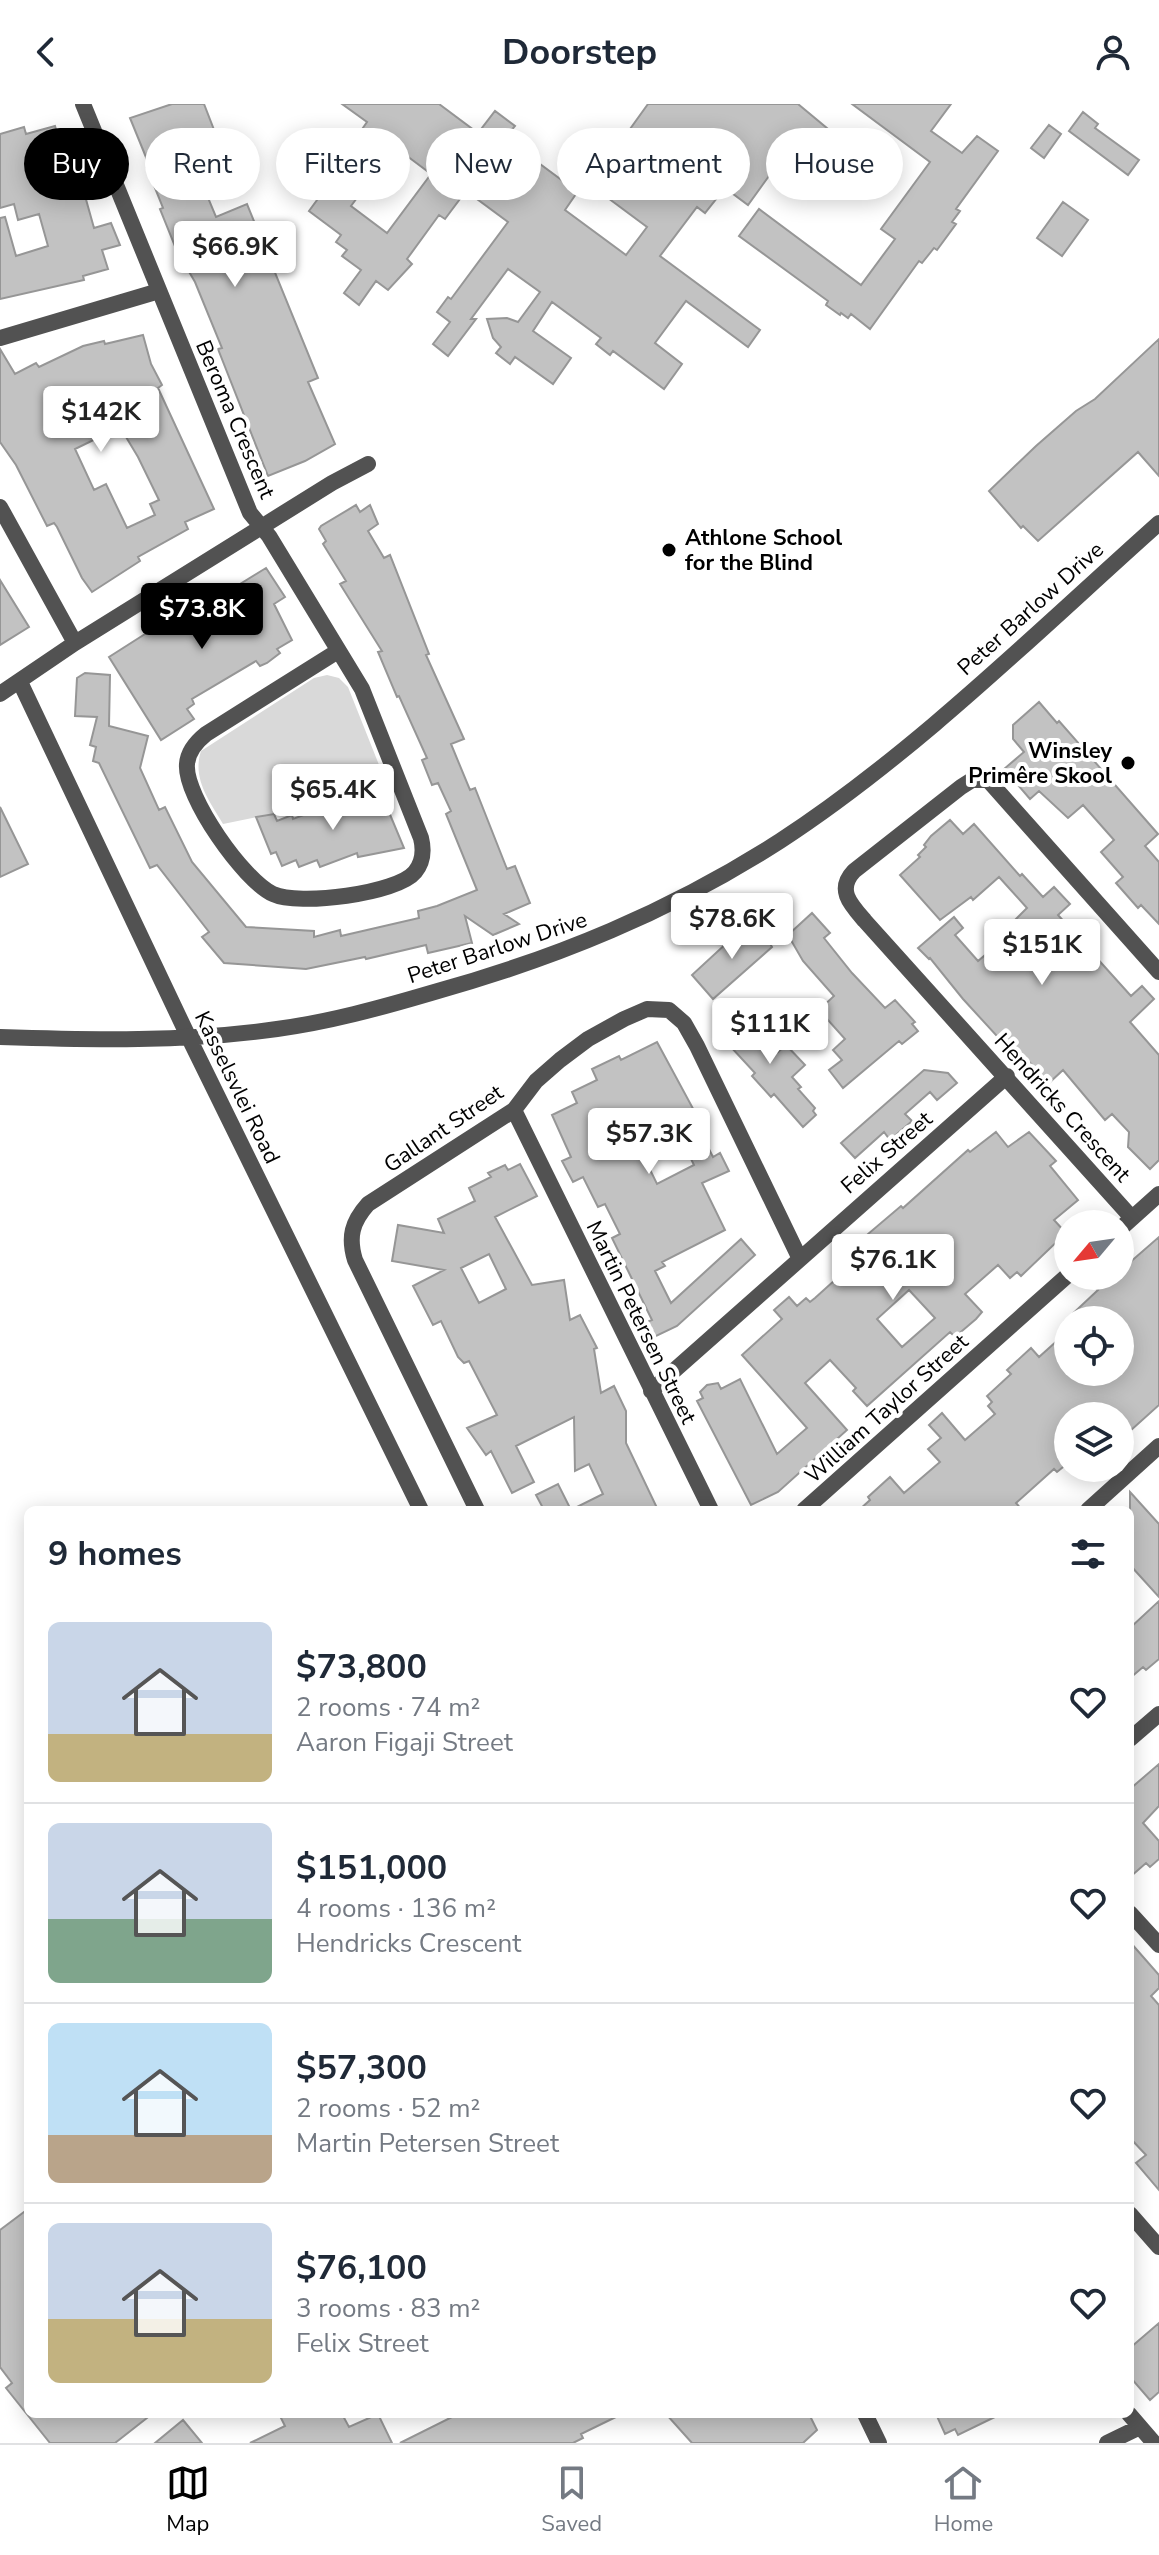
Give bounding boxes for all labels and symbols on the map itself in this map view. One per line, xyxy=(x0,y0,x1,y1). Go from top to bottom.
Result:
pin: $66.9K xyxy=(170,221,300,289)
street label: Beroma Crescent xyxy=(188,336,282,503)
pin: $142K xyxy=(45,386,157,454)
place label: Athlone School for the Blind xyxy=(685,523,842,578)
street label: Peter Barlow Drive xyxy=(951,535,1110,683)
marker: Athlone School for the Blind xyxy=(660,541,678,559)
pin: $73.8K xyxy=(137,583,267,651)
place label: Winsley Primêre Skool xyxy=(968,736,1112,791)
marker: Winsley Primêre Skool xyxy=(1119,754,1137,772)
pin: $65.4K xyxy=(268,764,398,832)
pin: $78.6K xyxy=(667,893,797,961)
street label: Peter Barlow Drive xyxy=(404,905,591,991)
pin: $151K xyxy=(986,919,1098,987)
pin: $111K xyxy=(714,998,826,1066)
street label: Kasselsvlei Road xyxy=(187,1006,287,1169)
street label: Hendricks Crescent xyxy=(987,1027,1137,1189)
street label: Gallant Street xyxy=(378,1078,509,1180)
street label: Felix Street xyxy=(834,1104,939,1201)
pin: $57.3K xyxy=(584,1108,714,1176)
north arrow xyxy=(1054,1210,1134,1290)
street label: Martin Petersen Street xyxy=(579,1216,703,1429)
pin: $76.1K xyxy=(828,1234,958,1302)
street label: William Taylor Street xyxy=(799,1327,975,1490)

